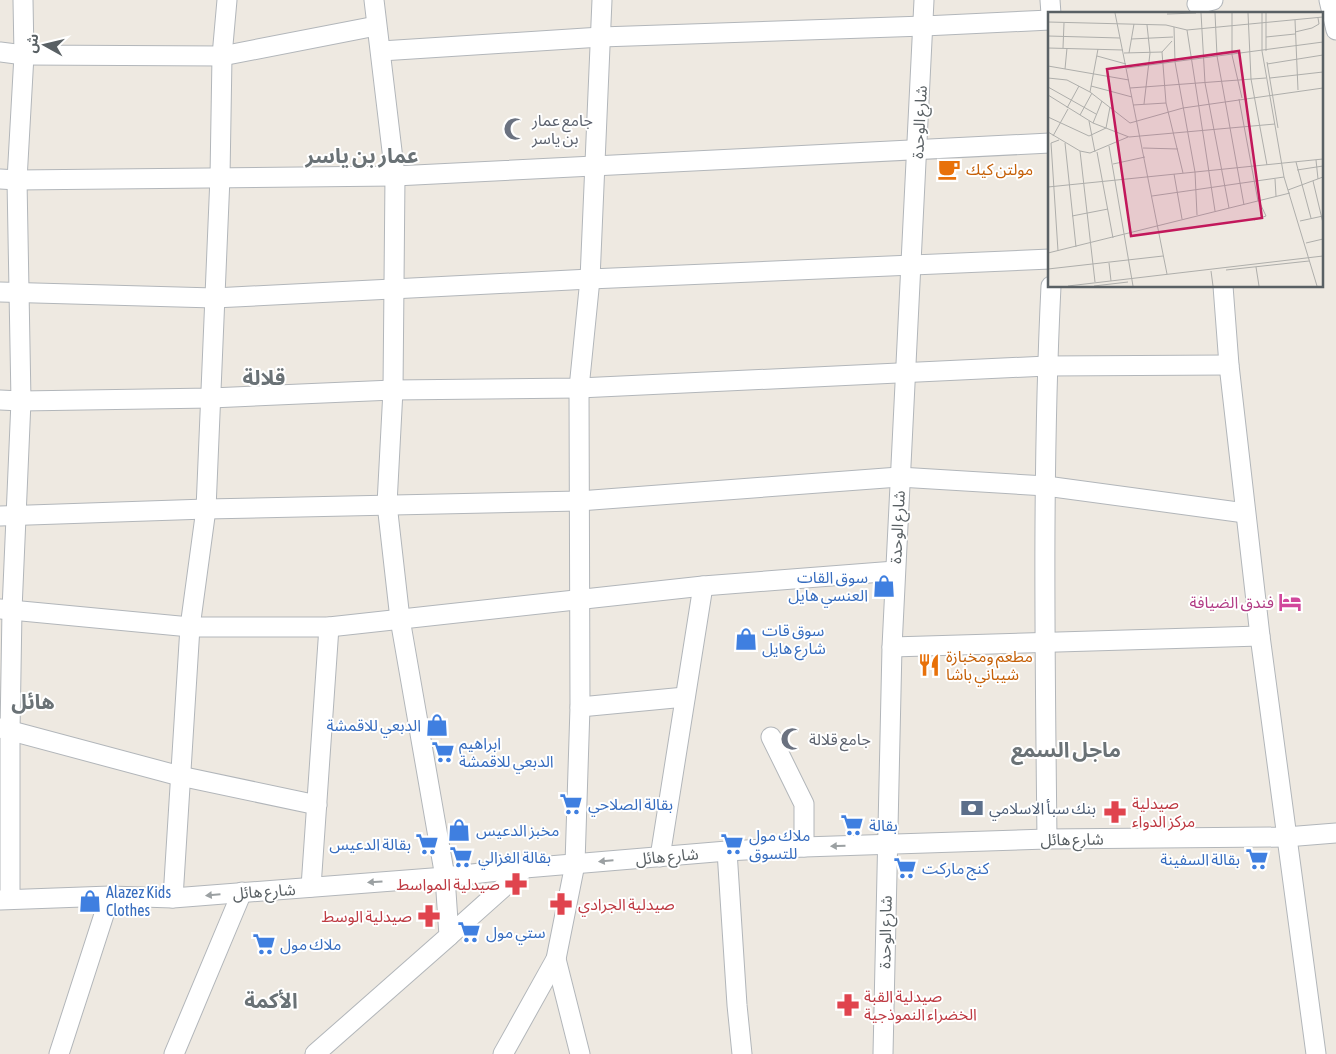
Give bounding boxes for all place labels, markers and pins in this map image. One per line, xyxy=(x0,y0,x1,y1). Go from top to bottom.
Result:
place label: جامع عمار بن ياسر xyxy=(531,111,593,148)
mosque icon: جامع عمار بن ياسر xyxy=(502,116,528,142)
cafe icon: مولتن كيك xyxy=(936,156,962,182)
place label: مولتن كيك xyxy=(966,160,1033,179)
place label: سوق القات العنسي هايل xyxy=(788,568,868,608)
shop icon: سوق القات العنسي هايل xyxy=(871,573,897,599)
hotel icon: فندق الضيافة xyxy=(1277,589,1303,615)
place label: فندق الضيافة xyxy=(1190,593,1274,612)
place label: سوق قات شارع هايل xyxy=(762,621,826,661)
shop icon: سوق قات شارع هايل xyxy=(733,626,759,652)
place label: مطعم ومخبازة شيباني باشا xyxy=(946,647,1033,687)
restaurant icon: مطعم ومخبازة شيباني باشا xyxy=(916,652,942,678)
shop icon: الدبعي للاقمشة xyxy=(424,712,450,738)
place label: الدبعي للاقمشة xyxy=(326,716,421,738)
mosque icon: جامع قلالة xyxy=(779,726,805,752)
place label: جامع قلالة xyxy=(809,730,871,752)
place label: ابراهيم الدبعي للاقمشة xyxy=(459,734,554,774)
supermarket icon: ابراهيم الدبعي للاقمشة xyxy=(430,739,456,765)
supermarket icon: بقالة الصلاحي xyxy=(558,791,584,817)
place label: صيدلية مركز الدواء xyxy=(1132,794,1195,831)
place label: بقالة الصلاحي xyxy=(588,795,673,817)
bank icon: بنك سبأ الاسلامي xyxy=(959,795,985,821)
place label: بنك سبأ الاسلامي xyxy=(989,799,1096,821)
pharmacy icon: صيدلية مركز الدواء xyxy=(1102,799,1128,825)
supermarket icon: بقالة xyxy=(839,812,865,838)
place label: بقالة xyxy=(869,816,898,834)
shop icon: مخبز الدعيس xyxy=(446,817,472,843)
place label: مخبز الدعيس xyxy=(476,821,559,840)
place label: ملاك مول للتسوق xyxy=(749,826,810,863)
supermarket icon: بقالة الدعيس xyxy=(414,831,440,857)
supermarket icon: ملاك مول للتسوق xyxy=(719,831,745,857)
place label: بقالة الدعيس xyxy=(329,835,411,854)
supermarket icon: بقالة الغزالي xyxy=(448,844,474,870)
supermarket icon: بقالة السفينة xyxy=(1244,846,1270,872)
place label: بقالة الغزالي xyxy=(478,848,551,870)
place label: بقالة السفينة xyxy=(1160,850,1240,868)
supermarket icon: كنج ماركت xyxy=(892,855,918,881)
place label: كنج ماركت xyxy=(922,859,989,881)
pharmacy icon: صيدلية المواسط xyxy=(503,871,529,897)
place label: صيدلية المواسط xyxy=(397,875,500,894)
place label: Alazez Kids Clothes xyxy=(106,883,171,919)
shop icon: Alazez Kids Clothes xyxy=(77,888,103,914)
pharmacy icon: صيدلية الجرادي xyxy=(548,891,574,917)
place label: صيدلية الجرادي xyxy=(578,895,675,917)
pharmacy icon: صيدلية الوسط xyxy=(416,903,442,929)
place label: صيدلية الوسط xyxy=(322,907,412,926)
supermarket icon: ستي مول xyxy=(456,919,482,945)
place label: ستي مول xyxy=(486,923,546,945)
supermarket icon: ملاك مول xyxy=(251,931,277,957)
place label: ملاك مول xyxy=(280,935,341,955)
place label: صيدلية القبة الخضراء النموذجية xyxy=(864,987,977,1024)
pharmacy icon: صيدلية القبة الخضراء النموذجية xyxy=(835,992,861,1018)

